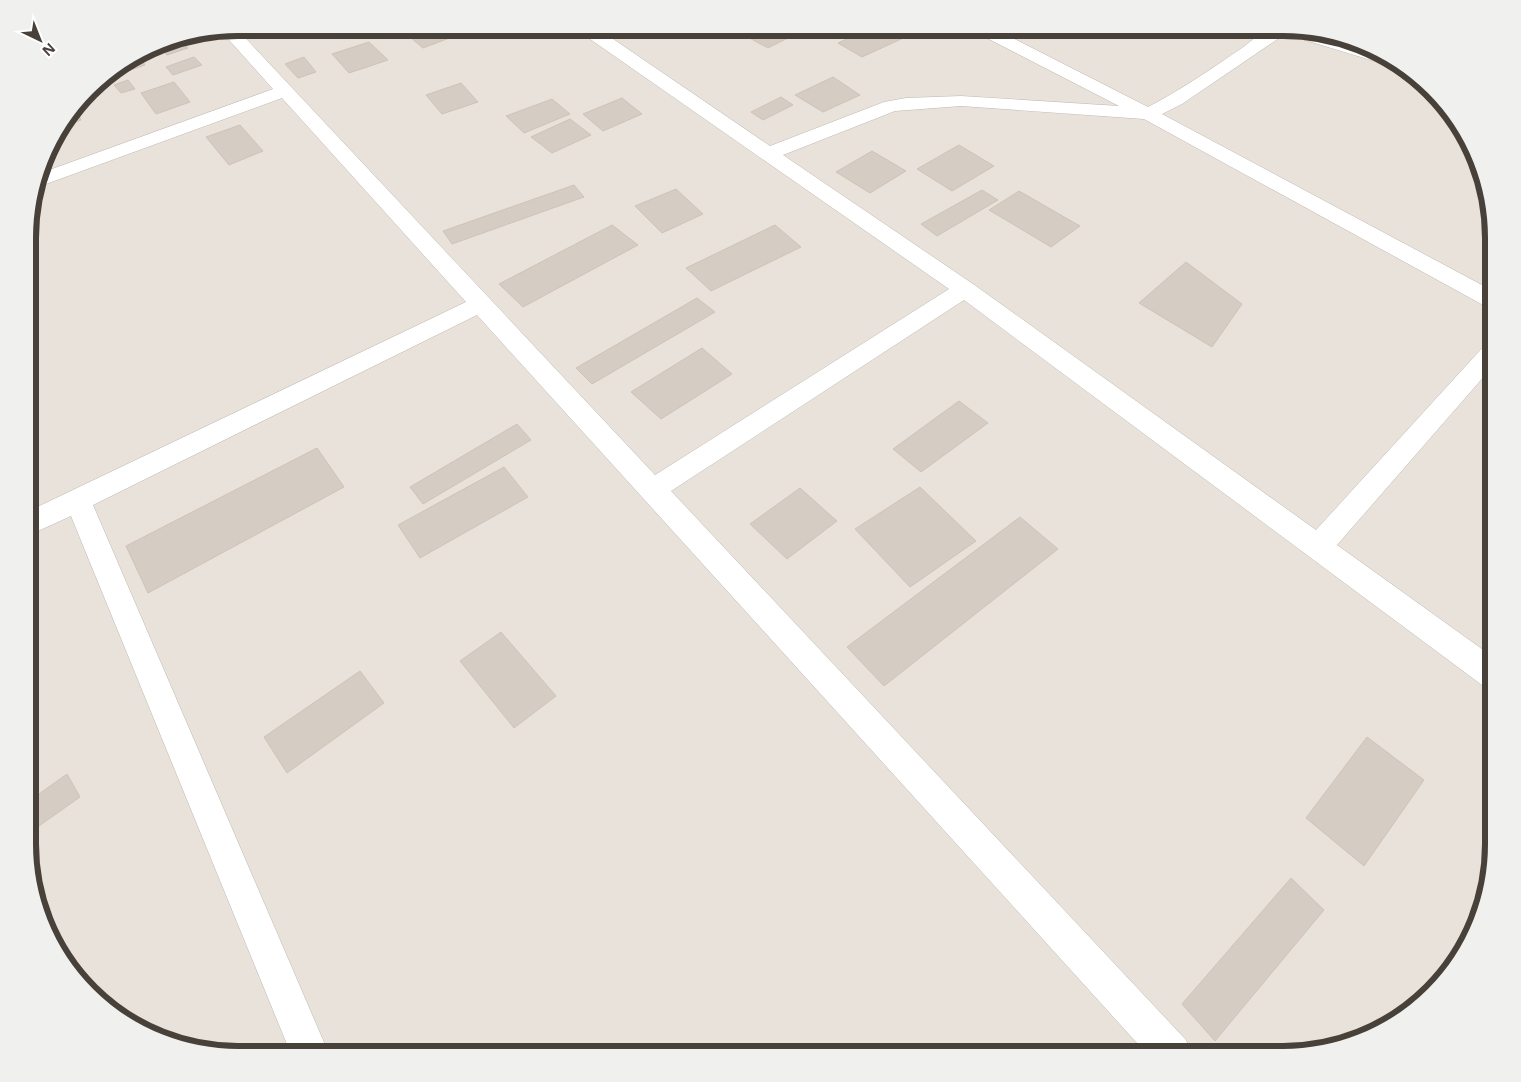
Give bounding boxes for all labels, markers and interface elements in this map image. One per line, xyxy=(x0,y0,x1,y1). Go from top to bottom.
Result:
north arrow xyxy=(15,15,65,65)
text: N xyxy=(39,39,60,61)

